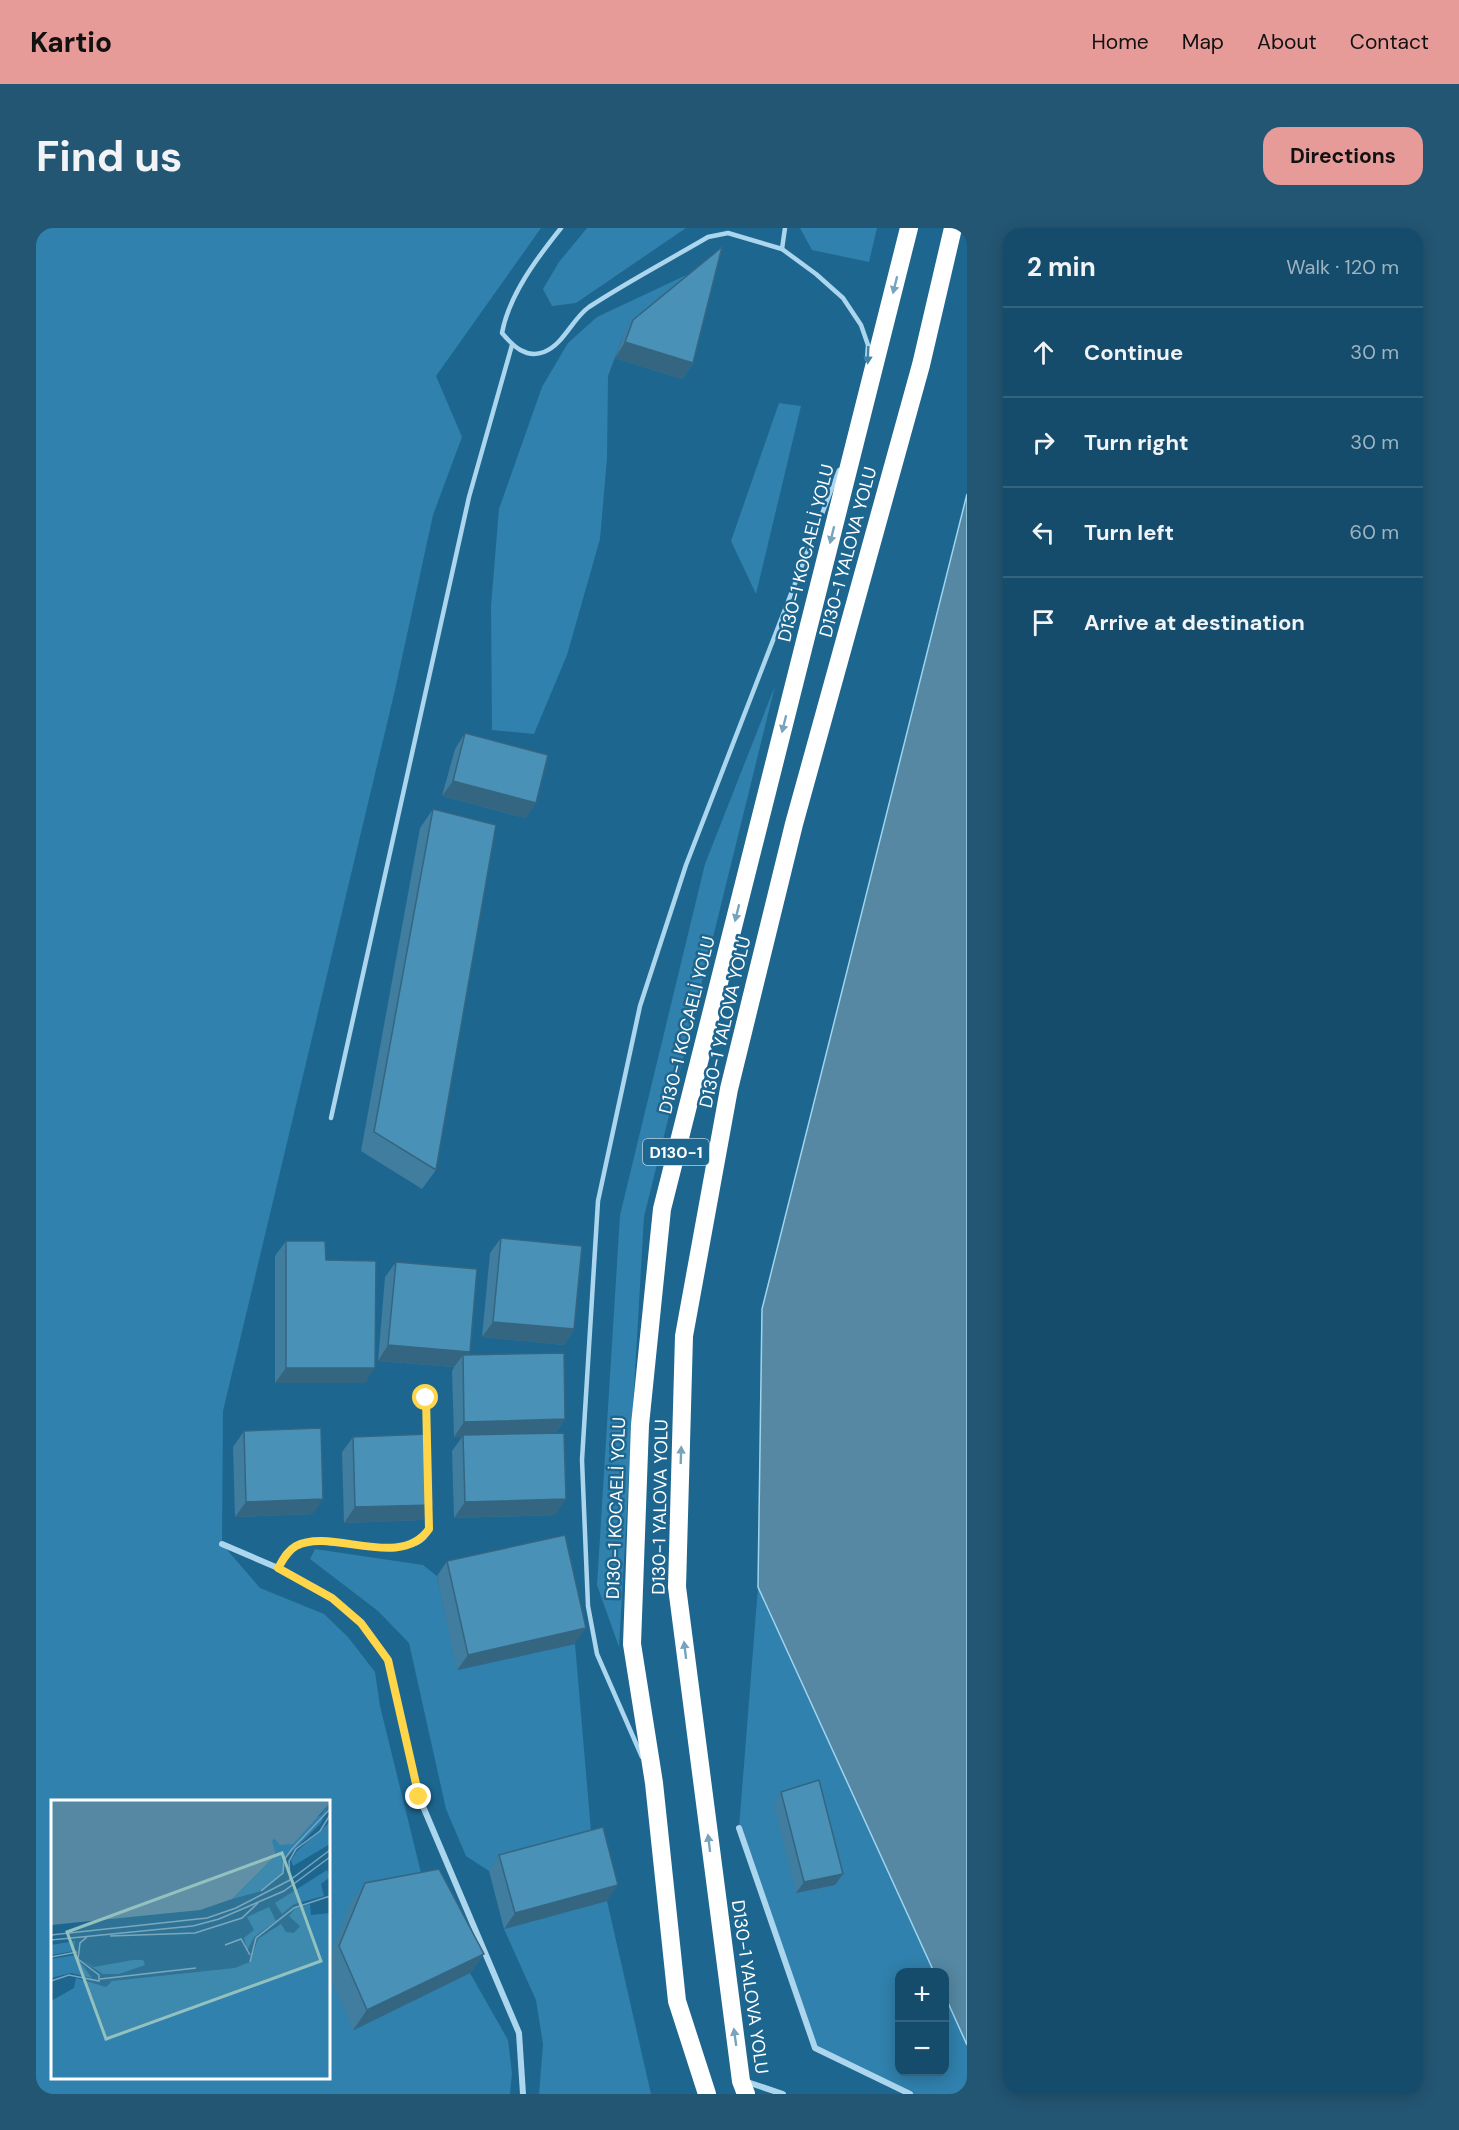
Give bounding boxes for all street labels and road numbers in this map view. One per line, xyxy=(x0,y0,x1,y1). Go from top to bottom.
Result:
street label: D130-1 KOCAELİ YOLU xyxy=(772,462,840,644)
street label: D130-1 YALOVA YOLU xyxy=(814,464,882,640)
street label: D130-1 KOCAELİ YOLU xyxy=(653,934,721,1116)
street label: D130-1 YALOVA YOLU xyxy=(694,934,756,1110)
road number: D130-1 xyxy=(643,1139,709,1165)
street label: D130-1 KOCAELİ YOLU xyxy=(601,1417,631,1599)
street label: D130-1 YALOVA YOLU xyxy=(646,1419,674,1595)
street label: D130-1 YALOVA YOLU xyxy=(726,1899,774,2075)

